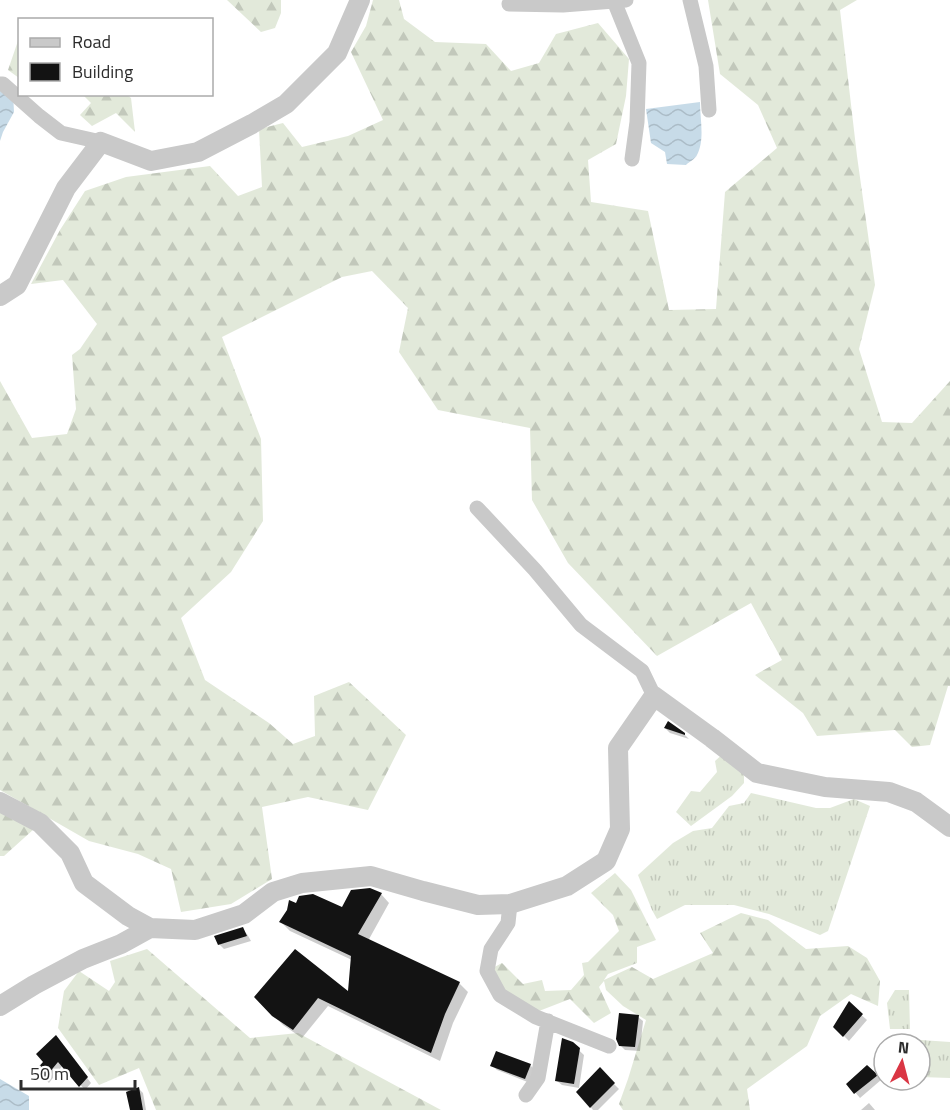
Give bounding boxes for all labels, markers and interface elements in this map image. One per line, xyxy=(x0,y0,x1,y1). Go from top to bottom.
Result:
legend xyxy=(18,18,213,96)
text: Road xyxy=(72,28,111,55)
text: Building xyxy=(72,58,133,85)
north arrow xyxy=(872,1032,932,1092)
text: N xyxy=(897,1035,910,1060)
scale bar xyxy=(21,1053,135,1091)
text: 50 m xyxy=(30,1060,69,1087)

